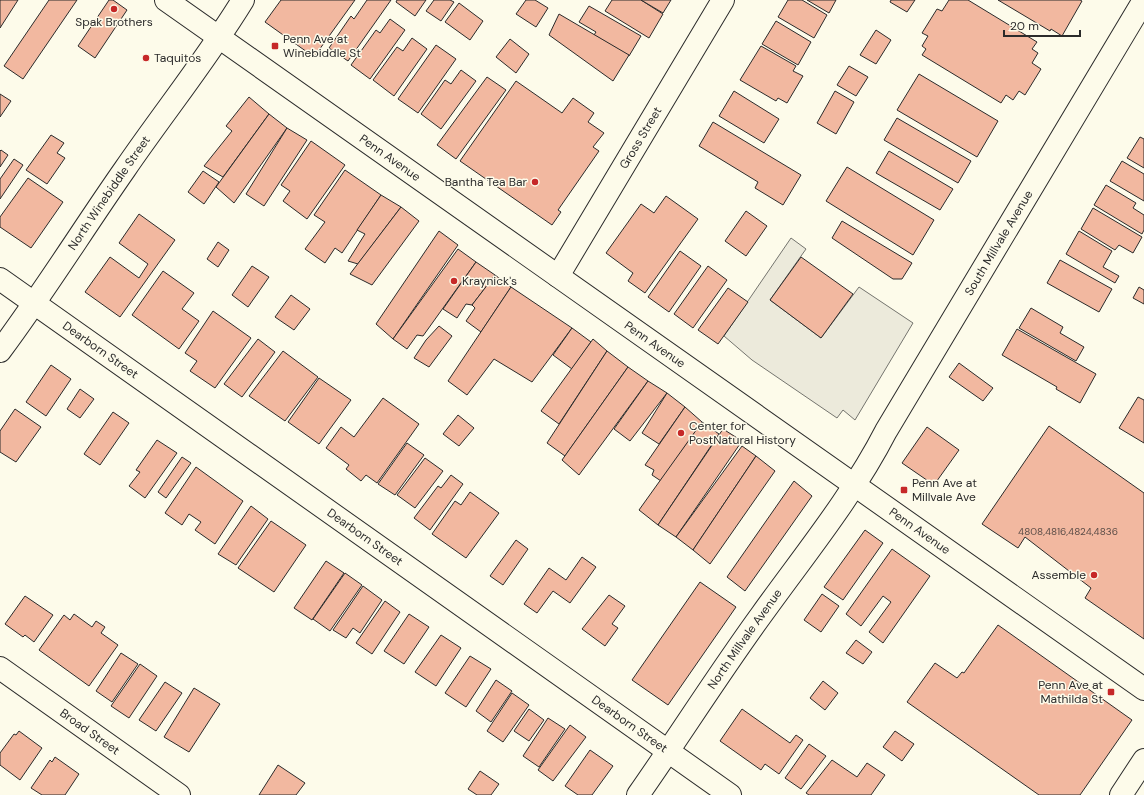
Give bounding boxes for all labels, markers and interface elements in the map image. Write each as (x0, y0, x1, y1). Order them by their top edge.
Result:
marker: Spak Brothers (109, 4, 119, 14)
scale bar (1004, 12, 1080, 38)
place label: Spak Brothers (75, 14, 153, 30)
text: 20 m (1010, 18, 1039, 34)
place label: Penn Ave at Winebiddle St (283, 31, 361, 61)
marker: Penn Ave at Winebiddle St (270, 41, 280, 51)
place label: Taquitos (154, 50, 201, 66)
marker: Taquitos (141, 53, 151, 63)
street label: Gross Street (616, 104, 666, 172)
street label: Penn Avenue (356, 131, 424, 185)
street label: North Winebiddle Street (64, 132, 154, 253)
place label: Bantha Tea Bar (445, 174, 528, 190)
marker: Bantha Tea Bar (530, 177, 540, 187)
street label: South Millvale Avenue (961, 187, 1036, 299)
place label: Kraynick's (462, 273, 517, 289)
marker: Kraynick's (449, 276, 459, 286)
street label: Penn Avenue (621, 317, 689, 372)
street label: Dearborn Street (59, 318, 142, 382)
place label: Center for PostNatural History (689, 418, 796, 448)
marker: Center for PostNatural History (676, 428, 686, 438)
place label: Penn Ave at Millvale Ave (912, 475, 977, 505)
marker: Penn Ave at Millvale Ave (899, 485, 909, 495)
street label: Penn Avenue (886, 504, 954, 558)
street label: Dearborn Street (324, 505, 406, 569)
house number: 4808,4816,4824,4836 (1018, 525, 1118, 538)
place label: Assemble (1031, 567, 1086, 583)
marker: Assemble (1089, 570, 1099, 580)
street label: North Millvale Avenue (704, 586, 786, 692)
place label: Penn Ave at Mathilda St (1038, 677, 1103, 707)
marker: Penn Ave at Mathilda St (1106, 687, 1116, 697)
street label: Dearborn Street (588, 692, 671, 757)
street label: Broad Street (57, 705, 123, 759)

